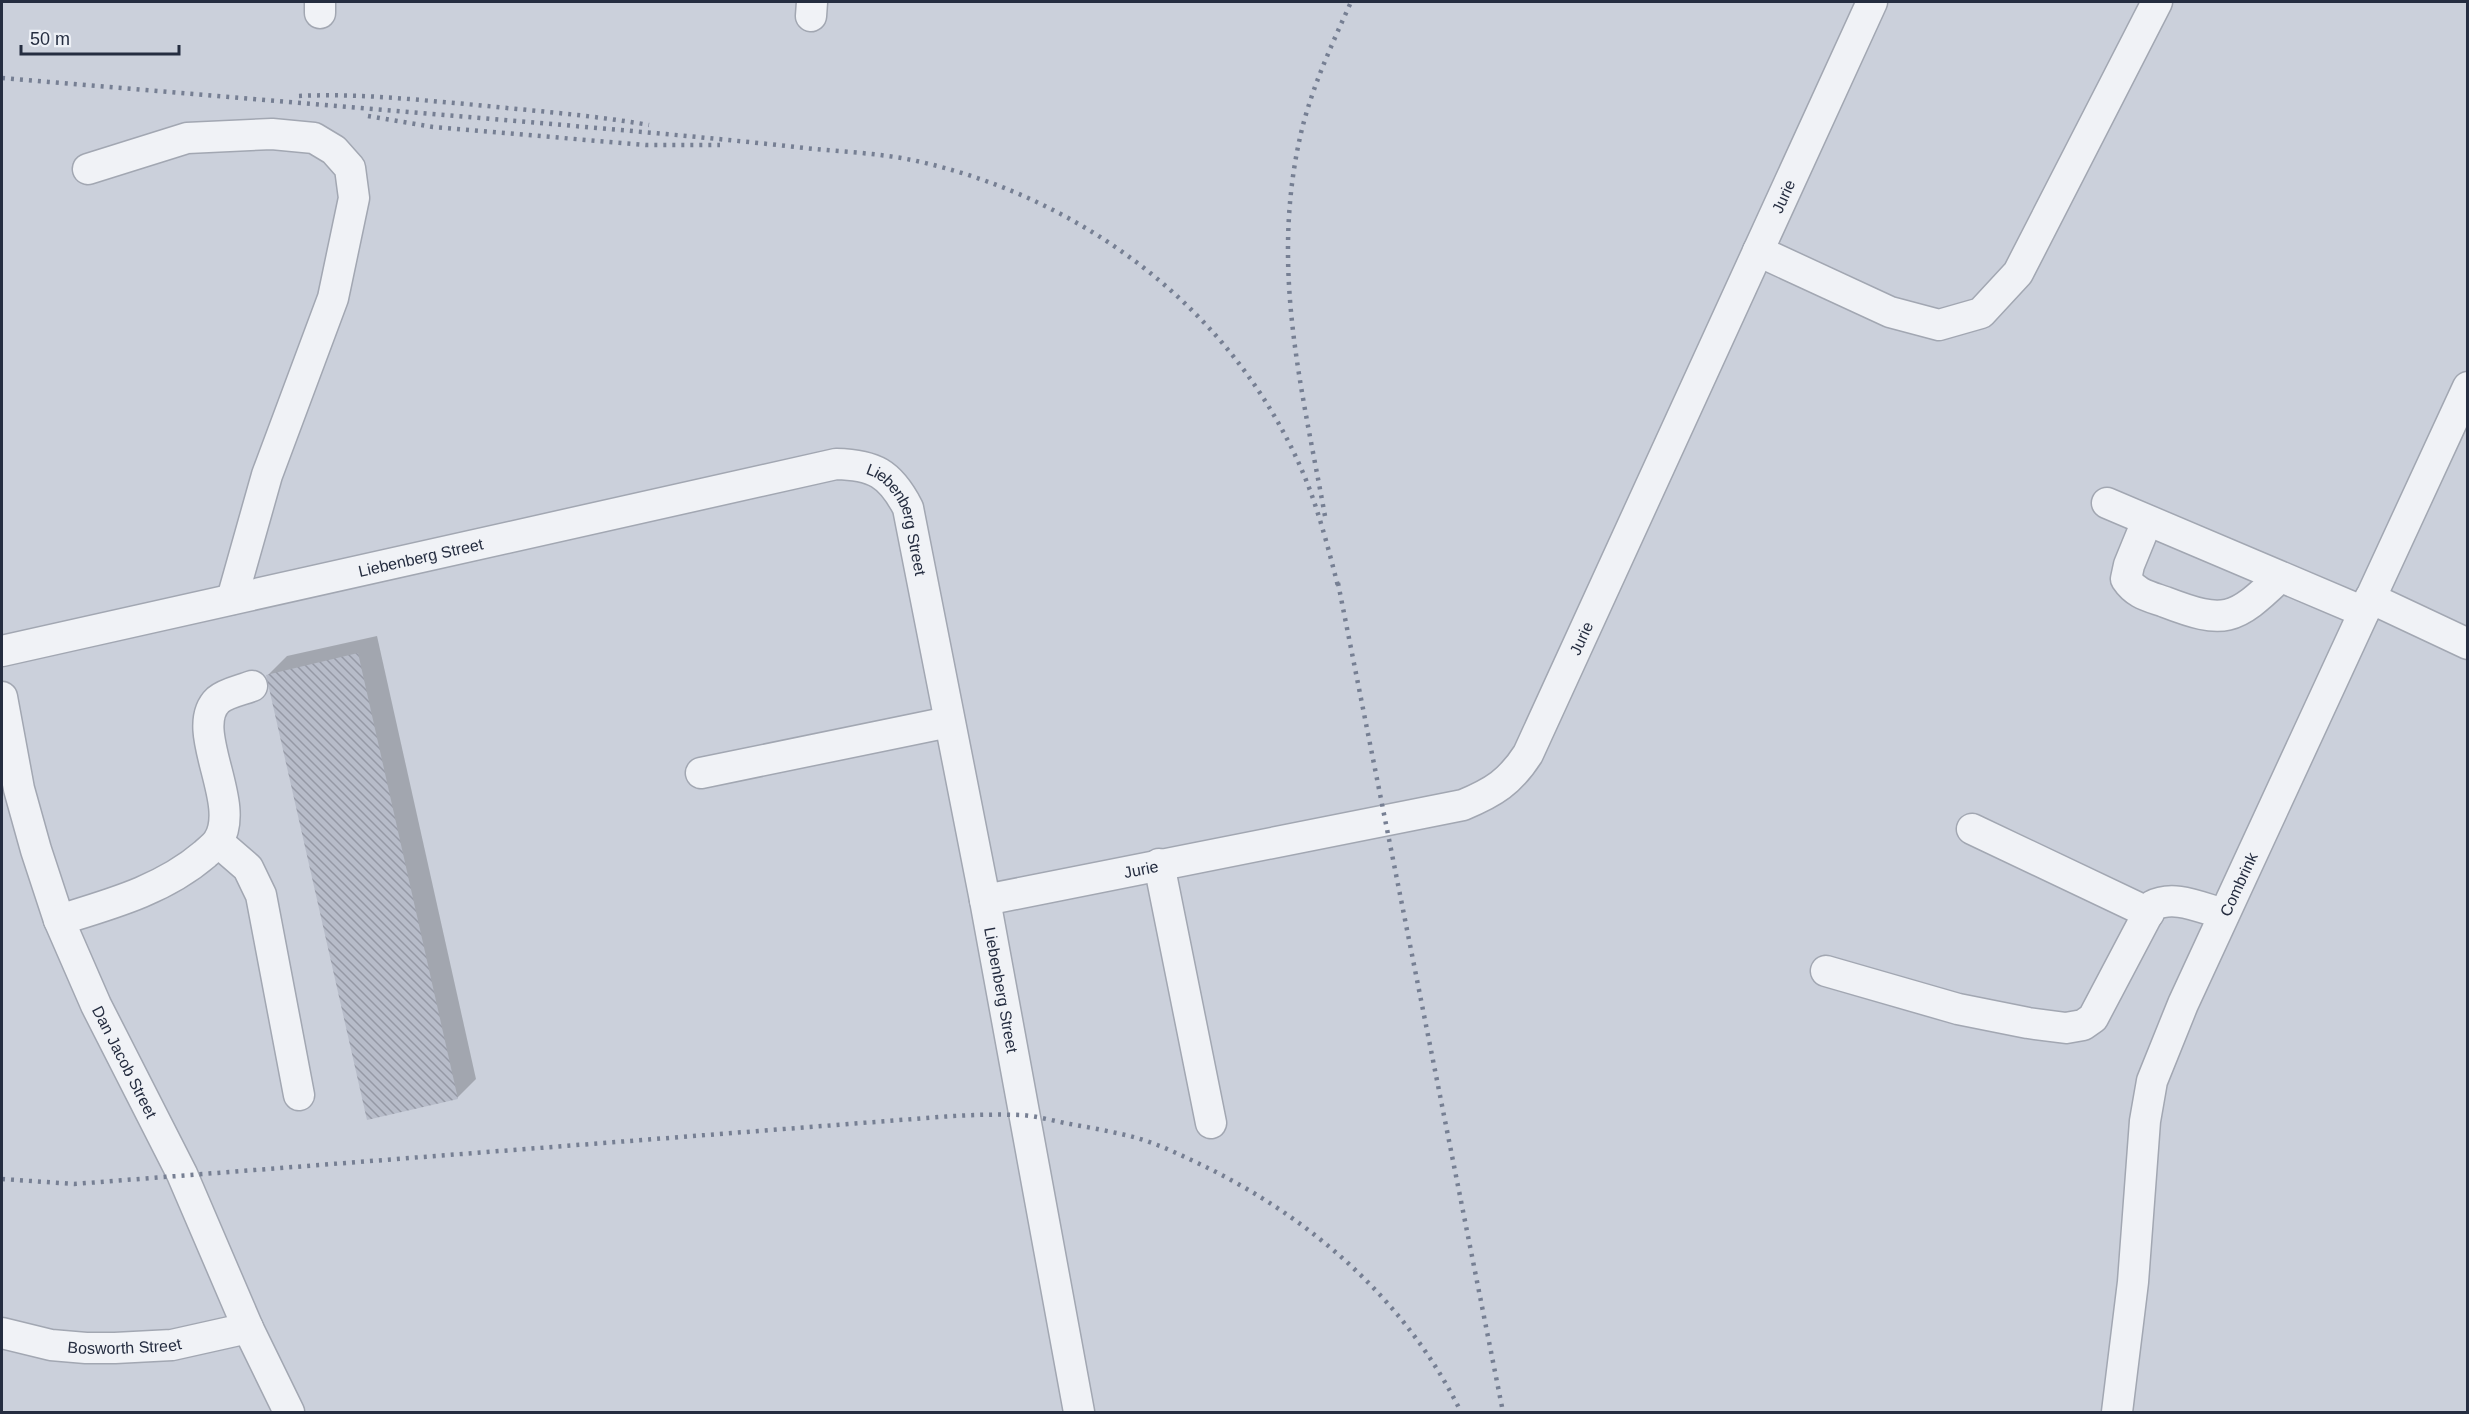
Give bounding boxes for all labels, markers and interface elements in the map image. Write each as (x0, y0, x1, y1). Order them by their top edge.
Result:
scale bar (21, 18, 178, 56)
text: 50 m (30, 29, 70, 49)
street label: Jurie (1769, 177, 1799, 216)
street label: Liebenberg Street (864, 460, 929, 577)
street label: Liebenberg Street (357, 535, 485, 580)
street label: Jurie (1566, 619, 1596, 658)
street label: Combrink (2217, 849, 2261, 919)
street label: Jurie (1122, 858, 1160, 881)
street label: Liebenberg Street (981, 926, 1021, 1055)
street label: Dan Jacob Street (89, 1003, 160, 1122)
street label: Bosworth Street (67, 1335, 184, 1357)

